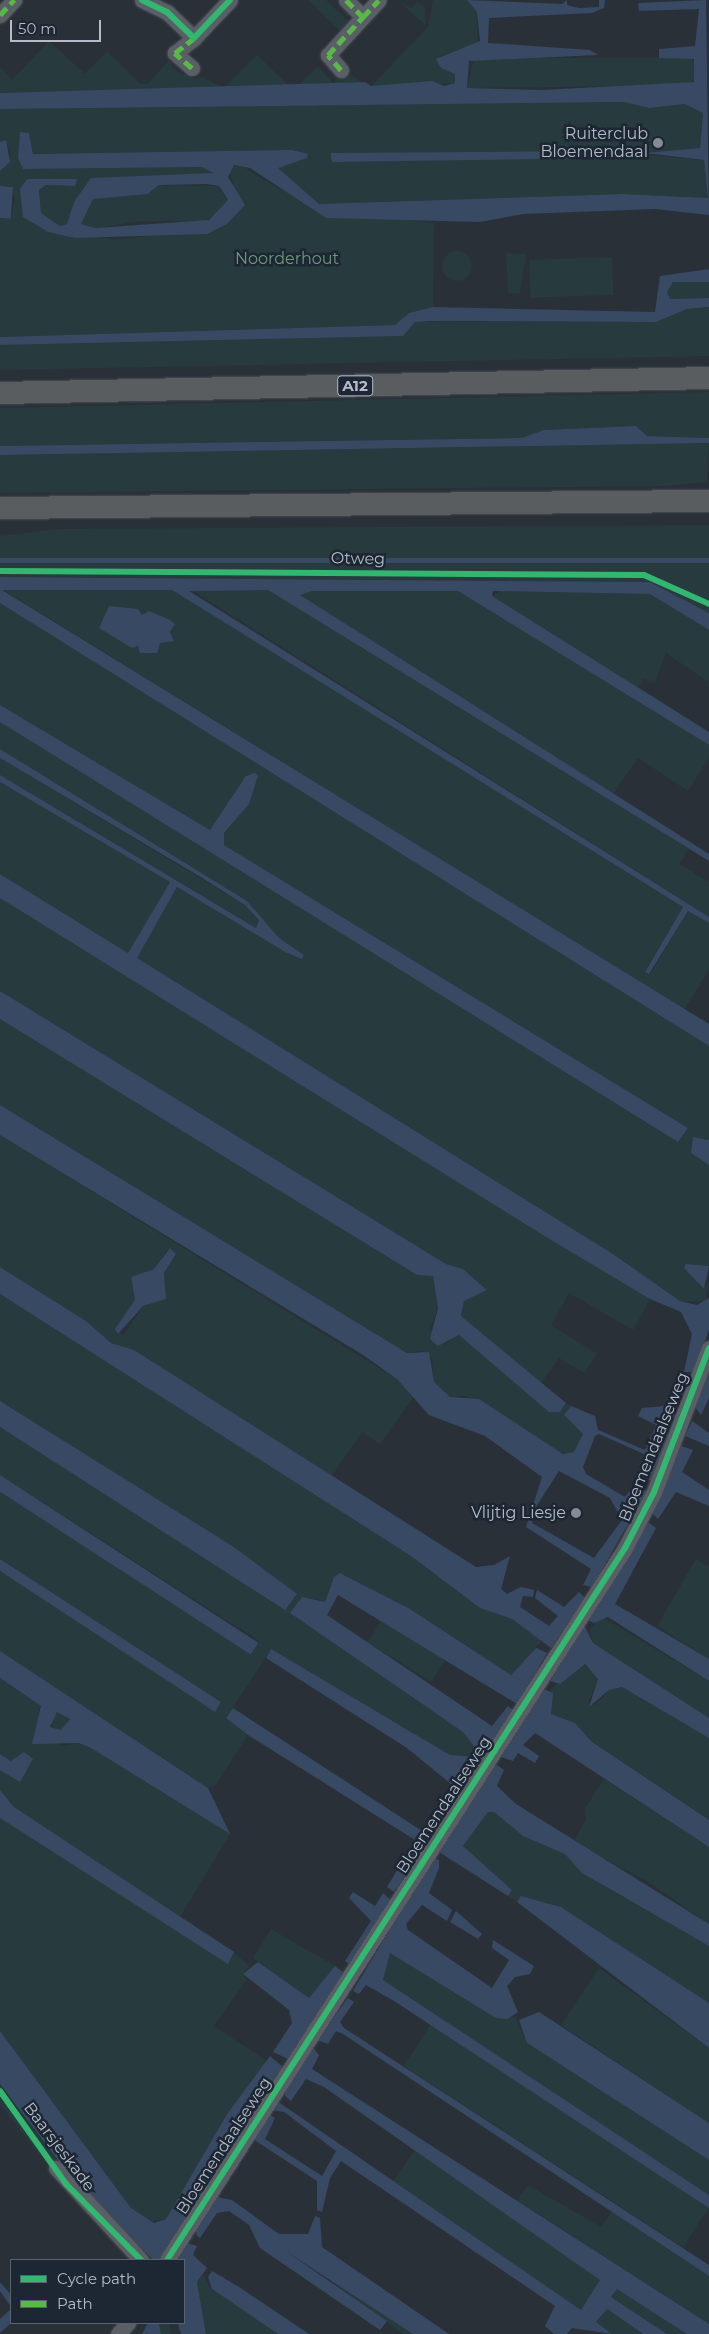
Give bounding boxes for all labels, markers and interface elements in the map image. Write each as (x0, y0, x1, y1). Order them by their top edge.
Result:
scale bar (12, 10, 104, 42)
text: 50 m (18, 19, 56, 38)
place label: Ruiterclub Bloemendaal (540, 124, 648, 162)
marker: Ruiterclub Bloemendaal (652, 137, 664, 149)
park label: Noorderhout (235, 249, 339, 269)
road number: A12 (336, 374, 374, 398)
street label: Otweg (331, 549, 385, 569)
street label: Bloemendaalseweg (615, 1370, 693, 1524)
place label: Vlijtig Liesje (471, 1503, 566, 1523)
marker: Vlijtig Liesje (570, 1507, 582, 1519)
street label: Bloemendaalseweg (393, 1733, 495, 1877)
street label: Bloemendaalseweg (173, 2074, 275, 2218)
street label: Baarsjeskade (19, 2099, 99, 2195)
legend (10, 2259, 185, 2324)
text: Cycle path (57, 2269, 136, 2288)
text: Path (57, 2294, 93, 2313)

